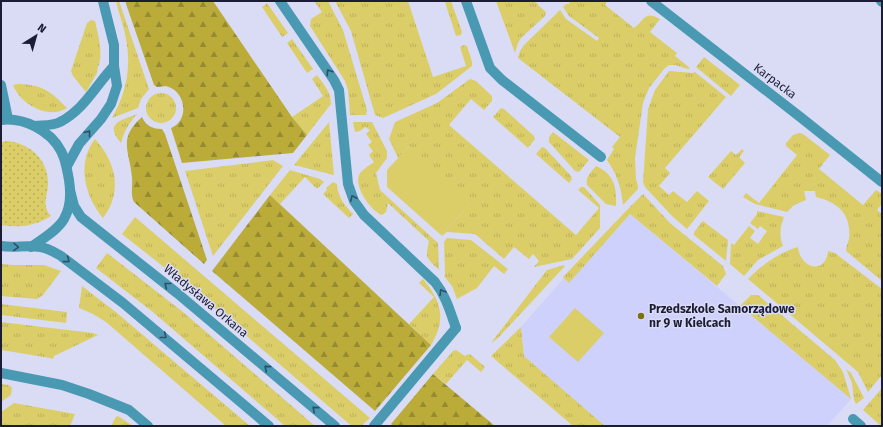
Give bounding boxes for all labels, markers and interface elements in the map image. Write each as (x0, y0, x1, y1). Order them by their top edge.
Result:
north arrow (16, 16, 56, 56)
text: N (35, 21, 49, 36)
street label: Karpacka (751, 60, 799, 102)
one-way arrow (326, 69, 334, 76)
one-way arrow (84, 131, 91, 138)
one-way arrow (350, 195, 358, 202)
one-way arrow (13, 243, 19, 251)
one-way arrow (62, 255, 69, 262)
street label: Władysława Orkana (161, 262, 251, 340)
one-way arrow (164, 282, 171, 289)
one-way arrow (439, 289, 447, 296)
place label: Przedszkole Samorządowe nr 9 w Kielcach (649, 302, 795, 330)
marker: Przedszkole Samorządowe nr 9 w Kielcach (636, 311, 646, 321)
one-way arrow (159, 332, 166, 339)
one-way arrow (264, 365, 271, 372)
one-way arrow (313, 407, 320, 414)

